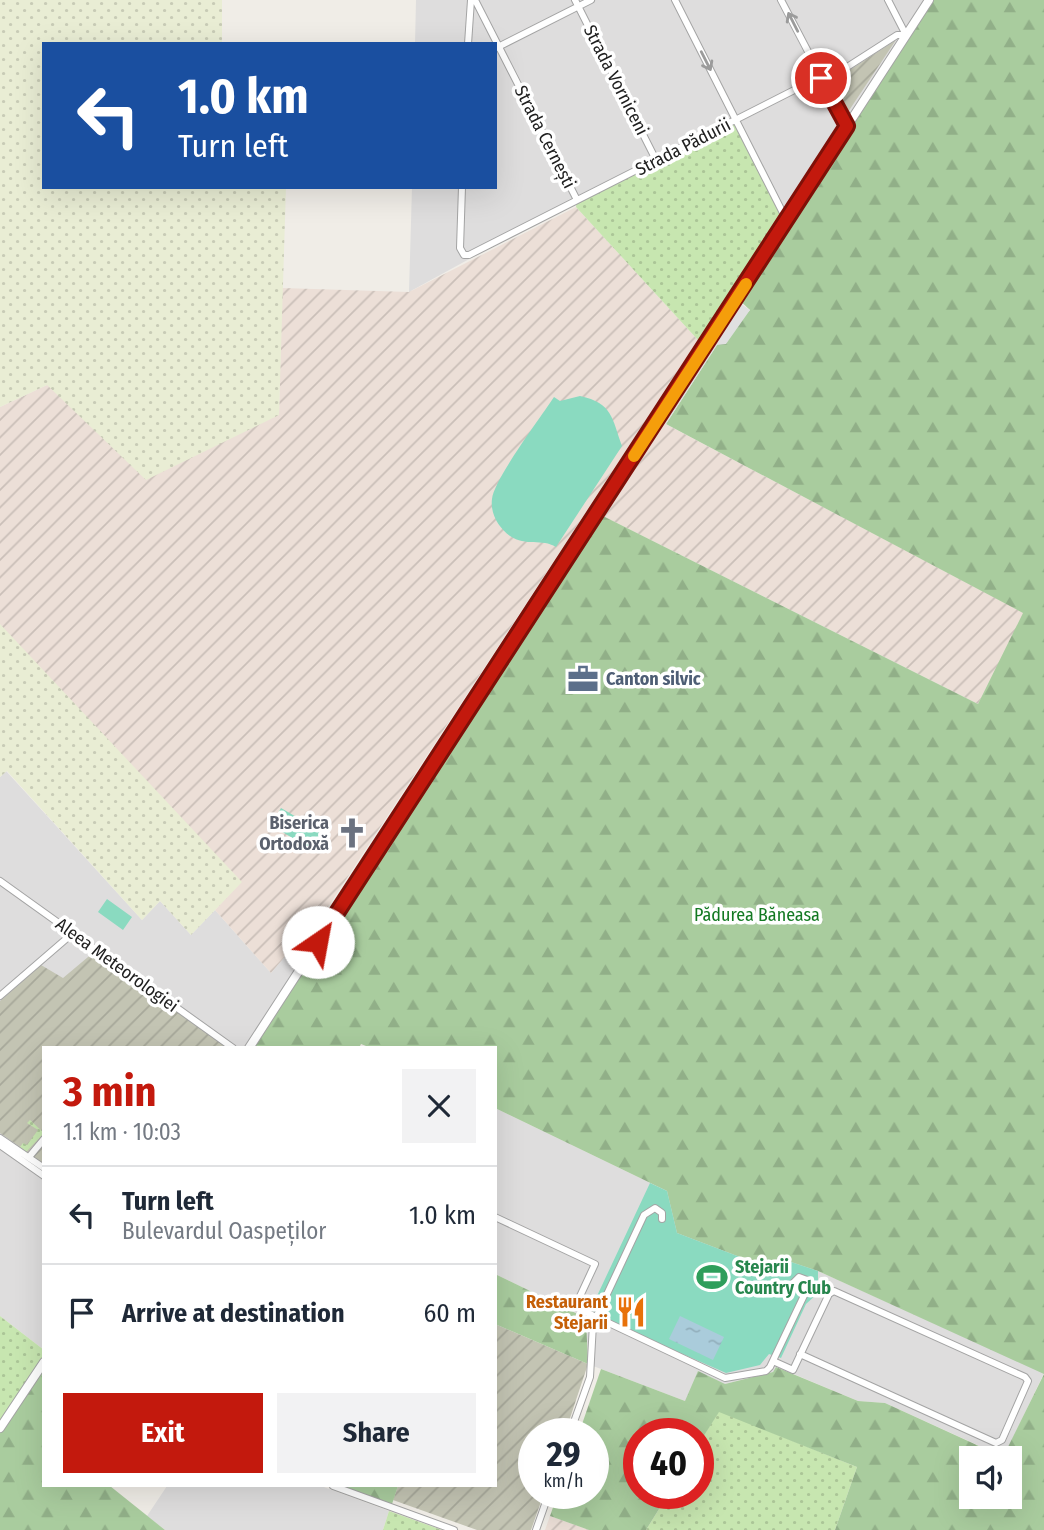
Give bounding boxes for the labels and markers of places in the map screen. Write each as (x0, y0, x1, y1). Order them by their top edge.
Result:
pin (791, 48, 851, 108)
office icon: Canton silvic (566, 662, 600, 696)
place label: Canton silvic (606, 668, 701, 690)
place label: Biserica Ortodoxă (259, 812, 329, 855)
church icon: Biserica Ortodoxă (335, 816, 369, 850)
place label: Stejarii Country Club (735, 1256, 831, 1299)
sports icon: Stejarii Country Club (695, 1260, 729, 1294)
place label: Restaurant Stejarii (526, 1291, 609, 1334)
restaurant icon: Restaurant Stejarii (614, 1295, 648, 1329)

